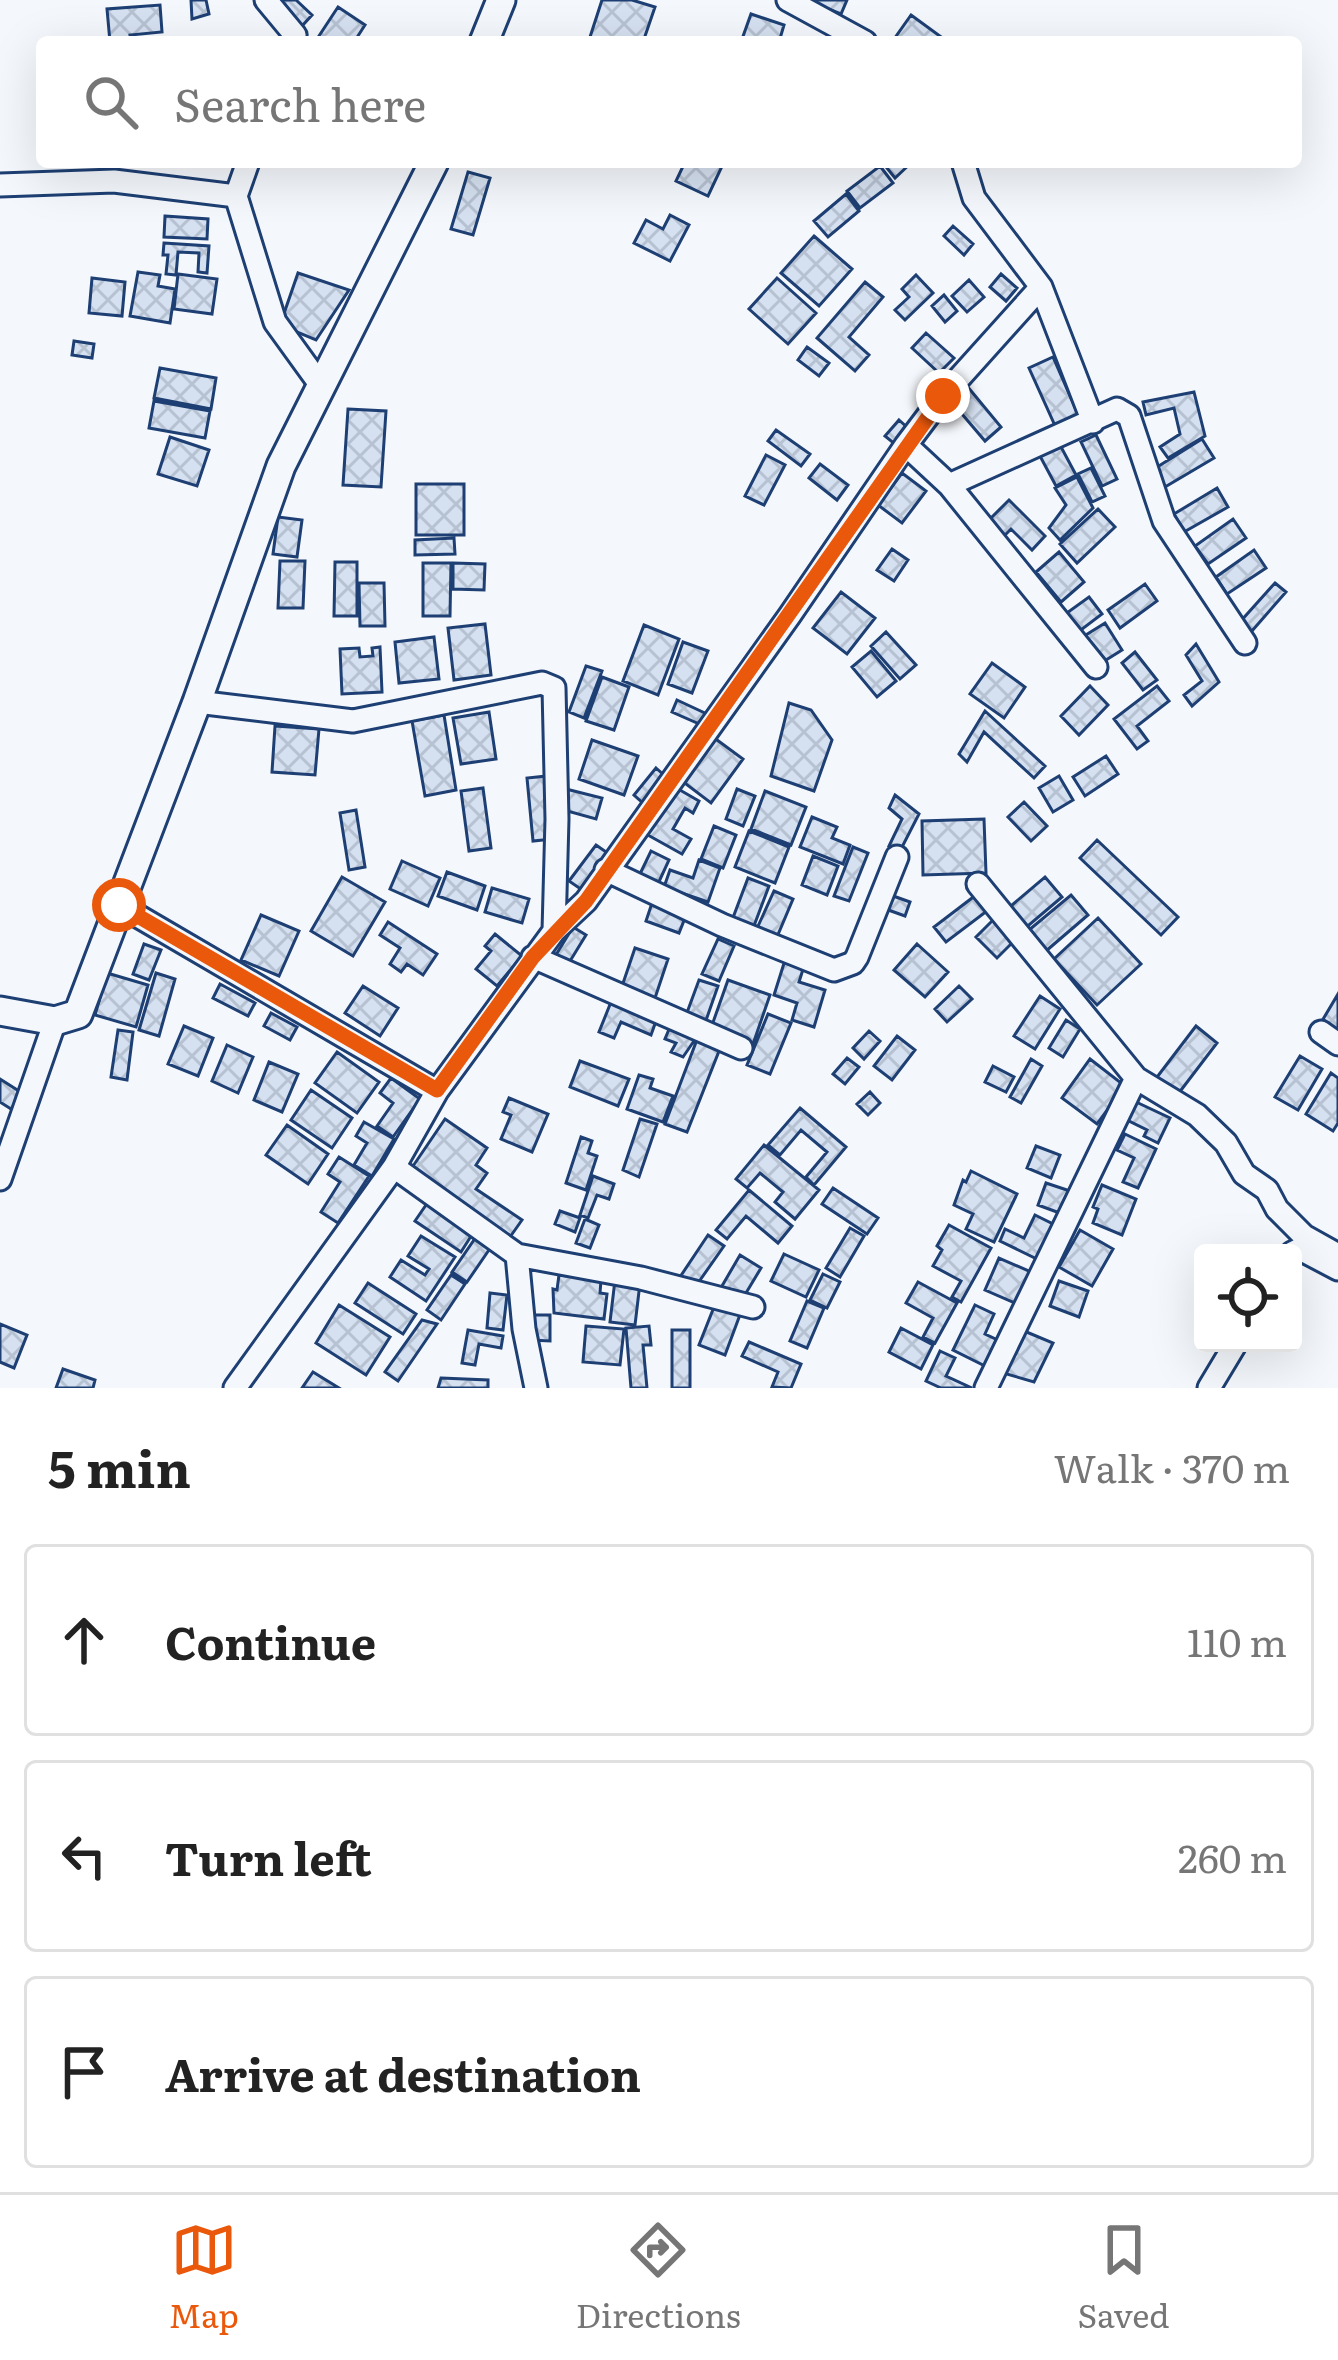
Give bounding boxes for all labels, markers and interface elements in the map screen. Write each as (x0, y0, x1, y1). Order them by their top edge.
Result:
search box (36, 36, 1302, 168)
icon: search (78, 69, 144, 135)
text: Search here (174, 69, 426, 136)
route end (916, 369, 970, 423)
route start (92, 878, 146, 932)
map controls (1194, 1244, 1302, 1352)
button: locate (1194, 1244, 1302, 1352)
text: 5 min (48, 1428, 191, 1504)
text: Walk · 370 m (1054, 1437, 1290, 1495)
icon: ahead (51, 1607, 117, 1673)
text: Continue (165, 1607, 376, 1674)
text: 110 m (1187, 1611, 1287, 1669)
icon: left (51, 1823, 117, 1889)
text: Turn left (165, 1823, 372, 1890)
text: 260 m (1178, 1827, 1287, 1885)
icon: arrive (51, 2039, 117, 2105)
text: Arrive at destination (165, 2039, 641, 2106)
tab: Map (168, 2217, 239, 2338)
tab: Directions (576, 2217, 741, 2338)
tab: Saved (1078, 2217, 1170, 2338)

